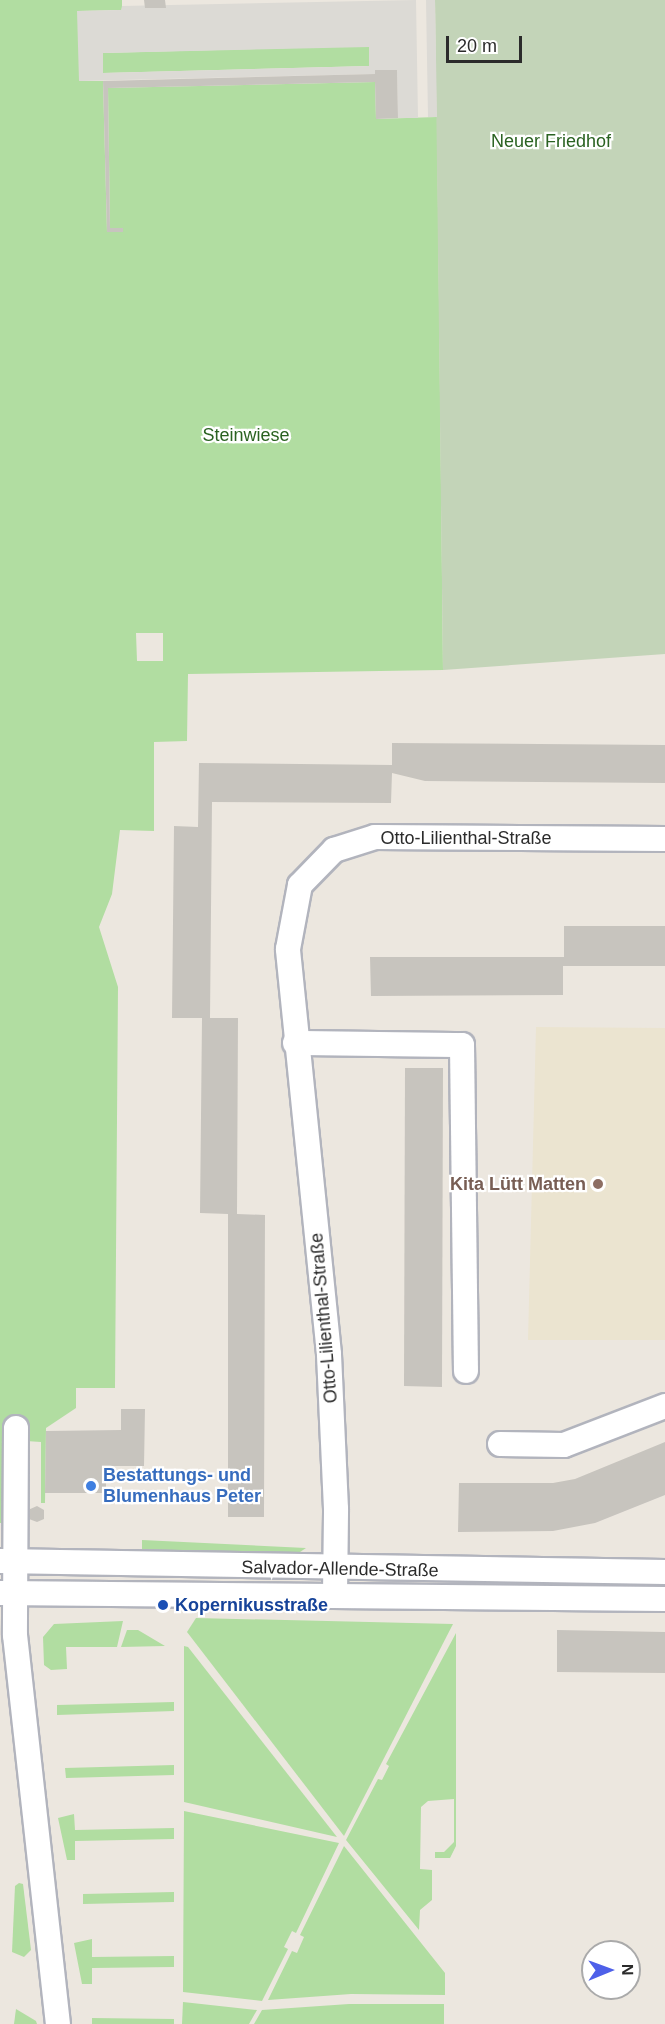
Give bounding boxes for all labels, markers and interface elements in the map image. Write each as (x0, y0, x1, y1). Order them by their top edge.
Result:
scale bar (449, 24, 526, 62)
text: 20 m (457, 36, 497, 56)
park label: Neuer Friedhof (491, 130, 611, 152)
park label: Steinwiese (202, 424, 290, 446)
street label: Otto-Lilienthal-Straße (380, 827, 552, 849)
place label: Kita Lütt Matten (450, 1173, 586, 1195)
marker: Kita Lütt Matten (591, 1177, 605, 1191)
street label: Otto-Lilienthal-Straße (306, 1232, 342, 1404)
place label: Bestattungs- und Blumenhaus Peter (103, 1465, 261, 1508)
marker: Bestattungs- und Blumenhaus Peter (84, 1479, 98, 1493)
street label: Salvador-Allende-Straße (241, 1556, 439, 1582)
place label: Kopernikusstraße (175, 1594, 328, 1616)
marker: Kopernikusstraße (156, 1598, 170, 1612)
north arrow (581, 1940, 641, 2000)
text: N (619, 1964, 636, 1976)

